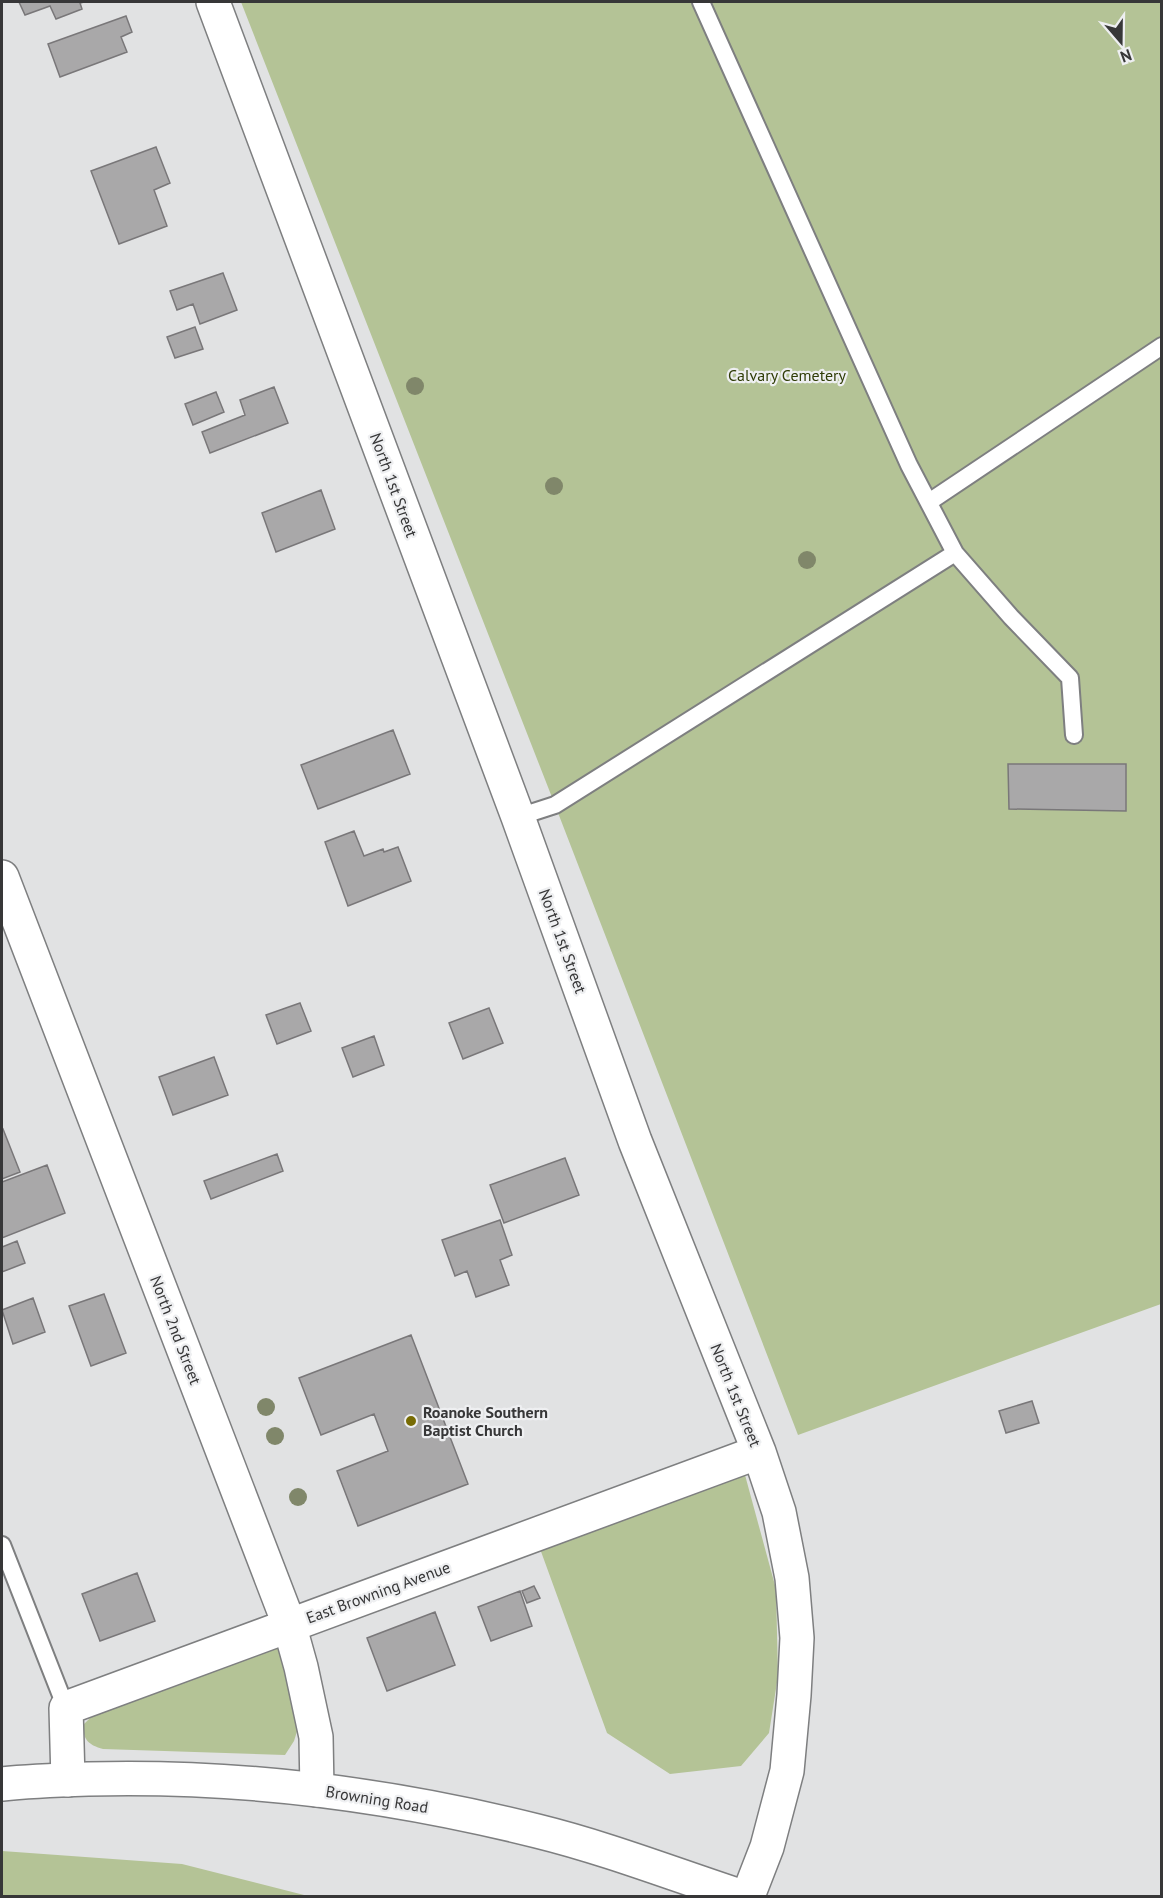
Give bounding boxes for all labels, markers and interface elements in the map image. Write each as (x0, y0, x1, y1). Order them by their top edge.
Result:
north arrow (1091, 12, 1151, 72)
text: N (1118, 45, 1134, 67)
park label: Calvary Cemetery (728, 365, 846, 385)
street label: North 1st Street (366, 430, 422, 541)
street label: North 1st Street (535, 886, 591, 997)
street label: North 2nd Street (146, 1273, 206, 1388)
street label: North 1st Street (706, 1340, 766, 1450)
place label: Roanoke Southern Baptist Church (423, 1402, 548, 1440)
marker: Roanoke Southern Baptist Church (404, 1414, 418, 1428)
street label: East Browning Avenue (303, 1557, 453, 1627)
street label: Browning Road (324, 1781, 430, 1817)

